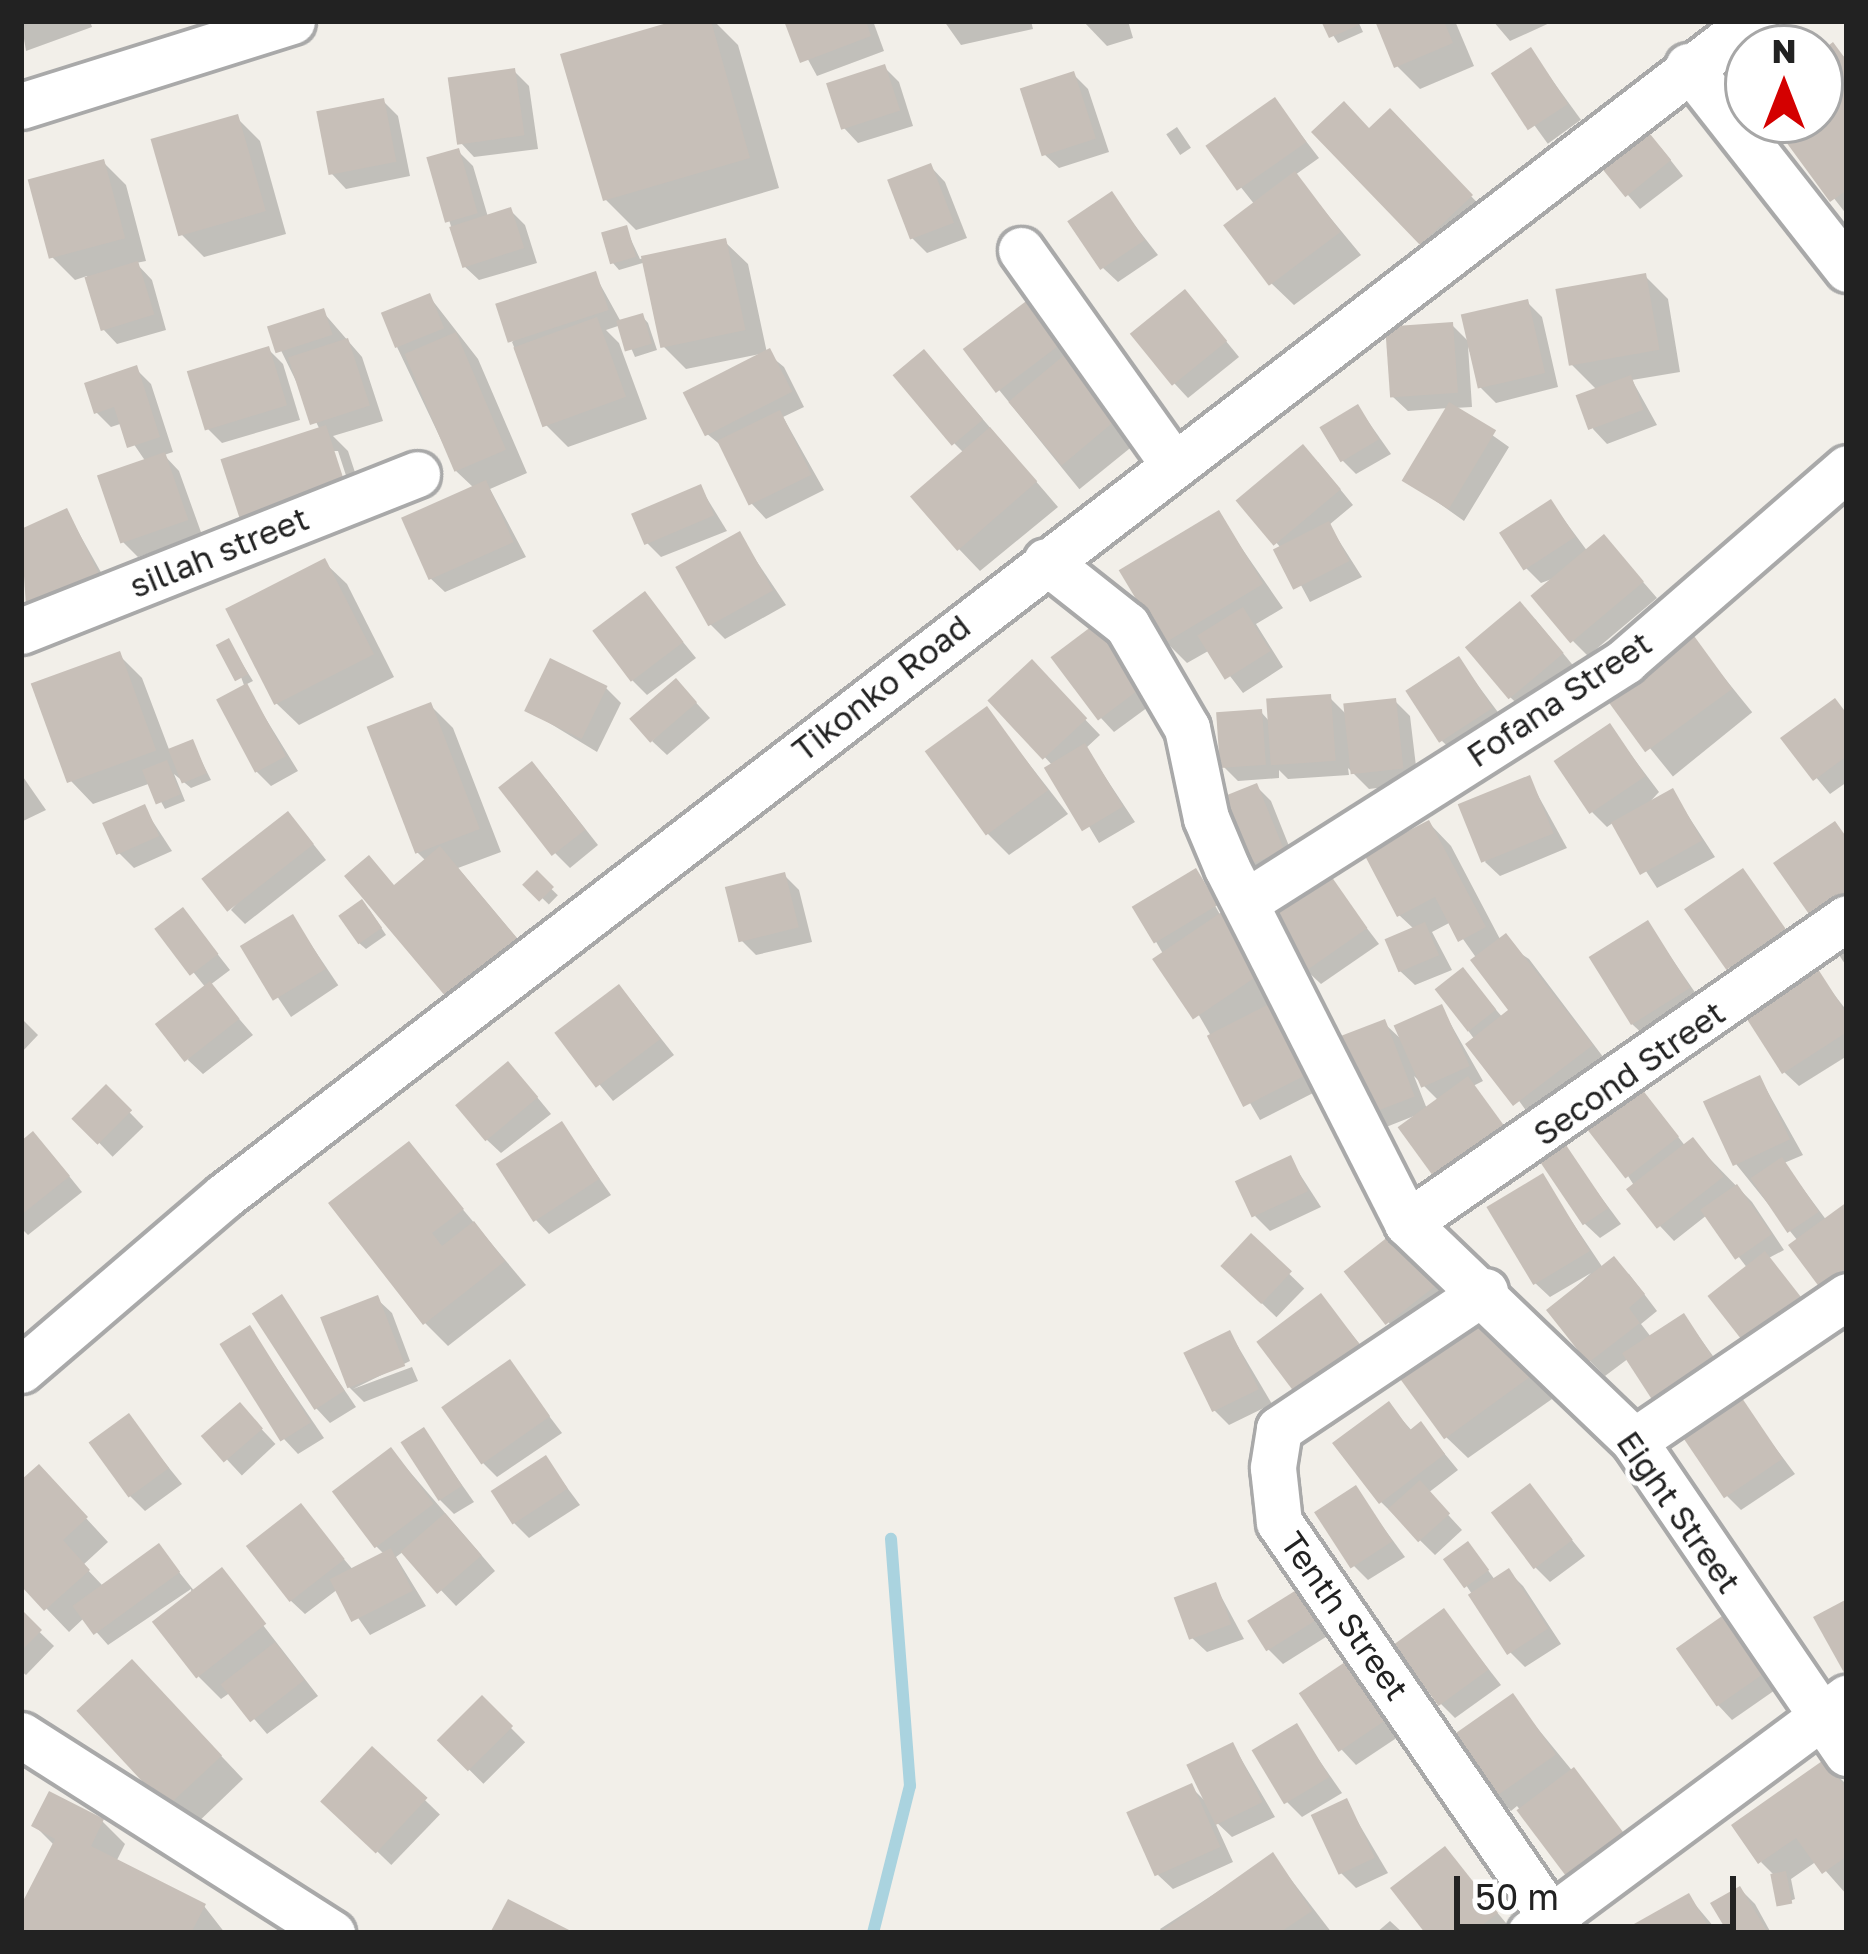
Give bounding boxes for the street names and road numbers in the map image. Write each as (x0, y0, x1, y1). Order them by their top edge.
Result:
street label: sillah street (124, 498, 314, 606)
street label: Tikonko Road (784, 606, 978, 770)
street label: Fofana Street (1459, 623, 1659, 775)
street label: Second Street (1526, 992, 1732, 1154)
street label: Eight Street (1609, 1423, 1749, 1601)
street label: Tenth Street (1273, 1524, 1417, 1708)

